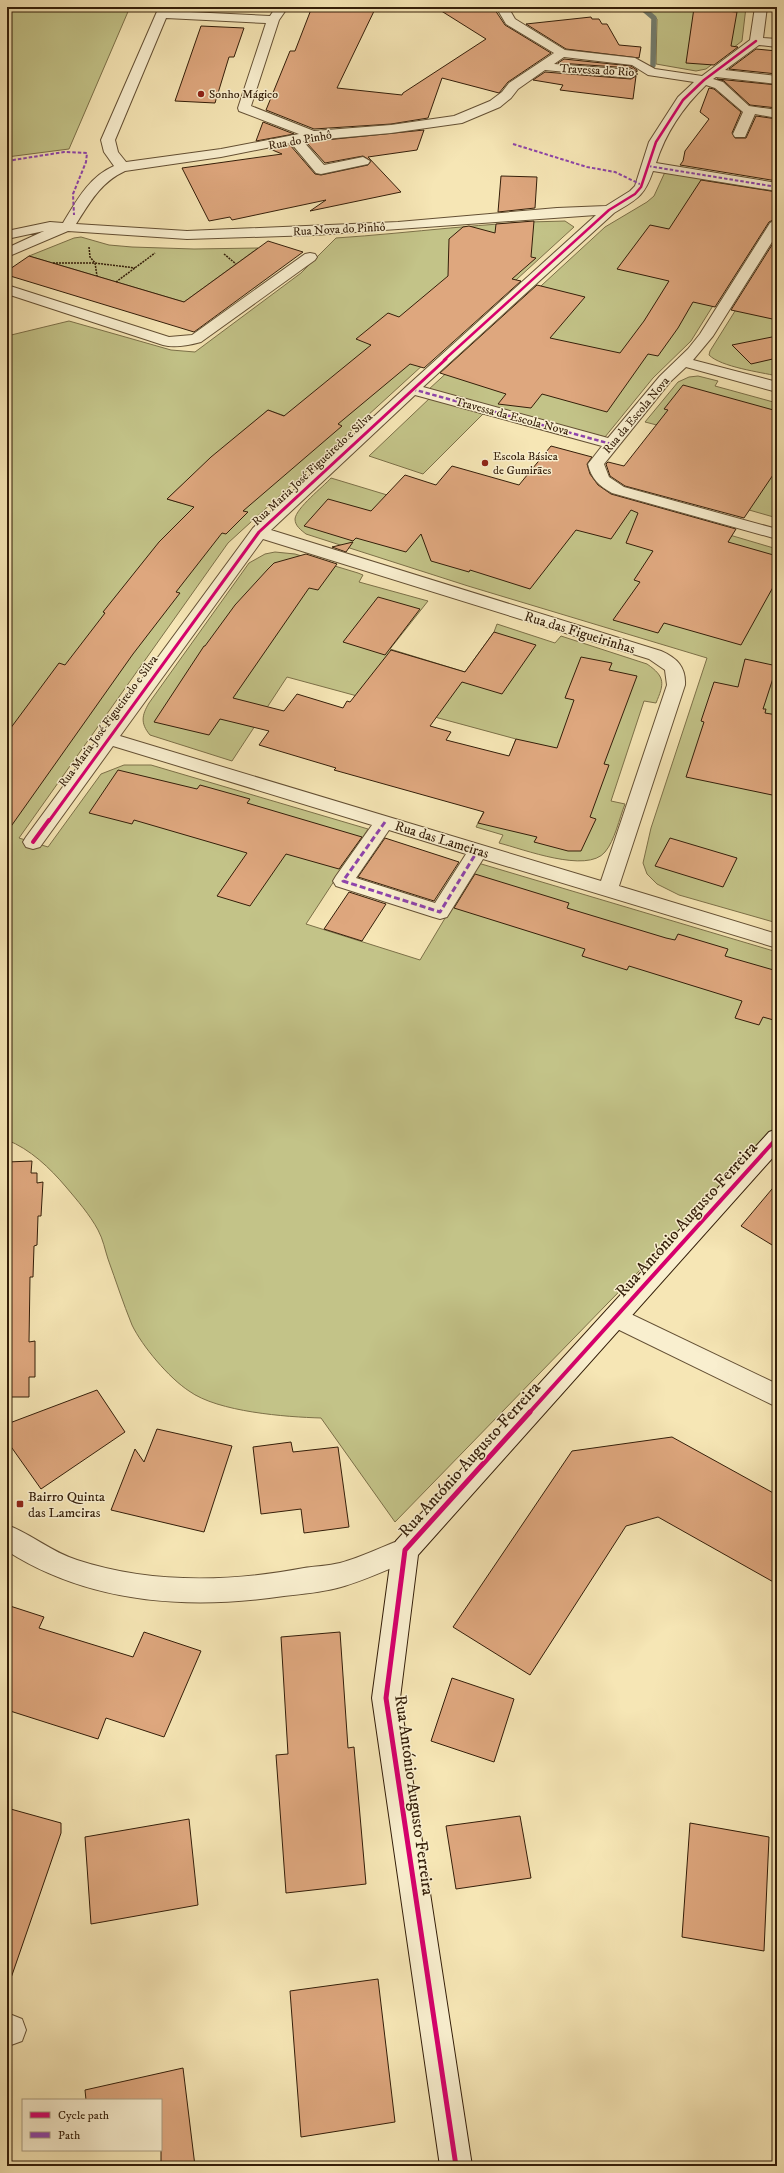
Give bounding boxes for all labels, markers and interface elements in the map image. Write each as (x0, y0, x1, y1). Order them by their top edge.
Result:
street label: Travessa do Rio (559, 61, 635, 80)
place label: Sonho Mágico (209, 87, 278, 102)
marker: Sonho Mágico (196, 89, 206, 99)
street label: Rua do Pinhô (267, 127, 333, 153)
street label: Rua Nova do Pinhô (292, 220, 386, 239)
street label: Rua da Escola Nova (600, 373, 673, 457)
street label: Travessa da Escola Nova (453, 394, 571, 439)
street label: Rua Maria José Figueiredo e Silva (249, 409, 376, 529)
place label: Escola Básica de Gumirães (493, 449, 559, 478)
marker: Escola Básica de Gumirães (480, 458, 490, 468)
street label: Rua das Figueirinhas (522, 608, 638, 658)
street label: Rua Maria José Figueiredo e Silva (55, 652, 162, 790)
street label: Rua das Lameiras (393, 817, 491, 863)
street label: Rua António Augusto Ferreira (611, 1137, 763, 1302)
street label: Rua António Augusto Ferreira (394, 1377, 546, 1542)
place label: Bairro Quinta das Lameiras (28, 1488, 105, 1522)
marker: Bairro Quinta das Lameiras (15, 1499, 25, 1509)
street label: Rua António Augusto Ferreira (389, 1694, 439, 1898)
legend (22, 2099, 162, 2151)
text: Cycle path (58, 2108, 110, 2123)
text: Path (58, 2128, 81, 2143)

